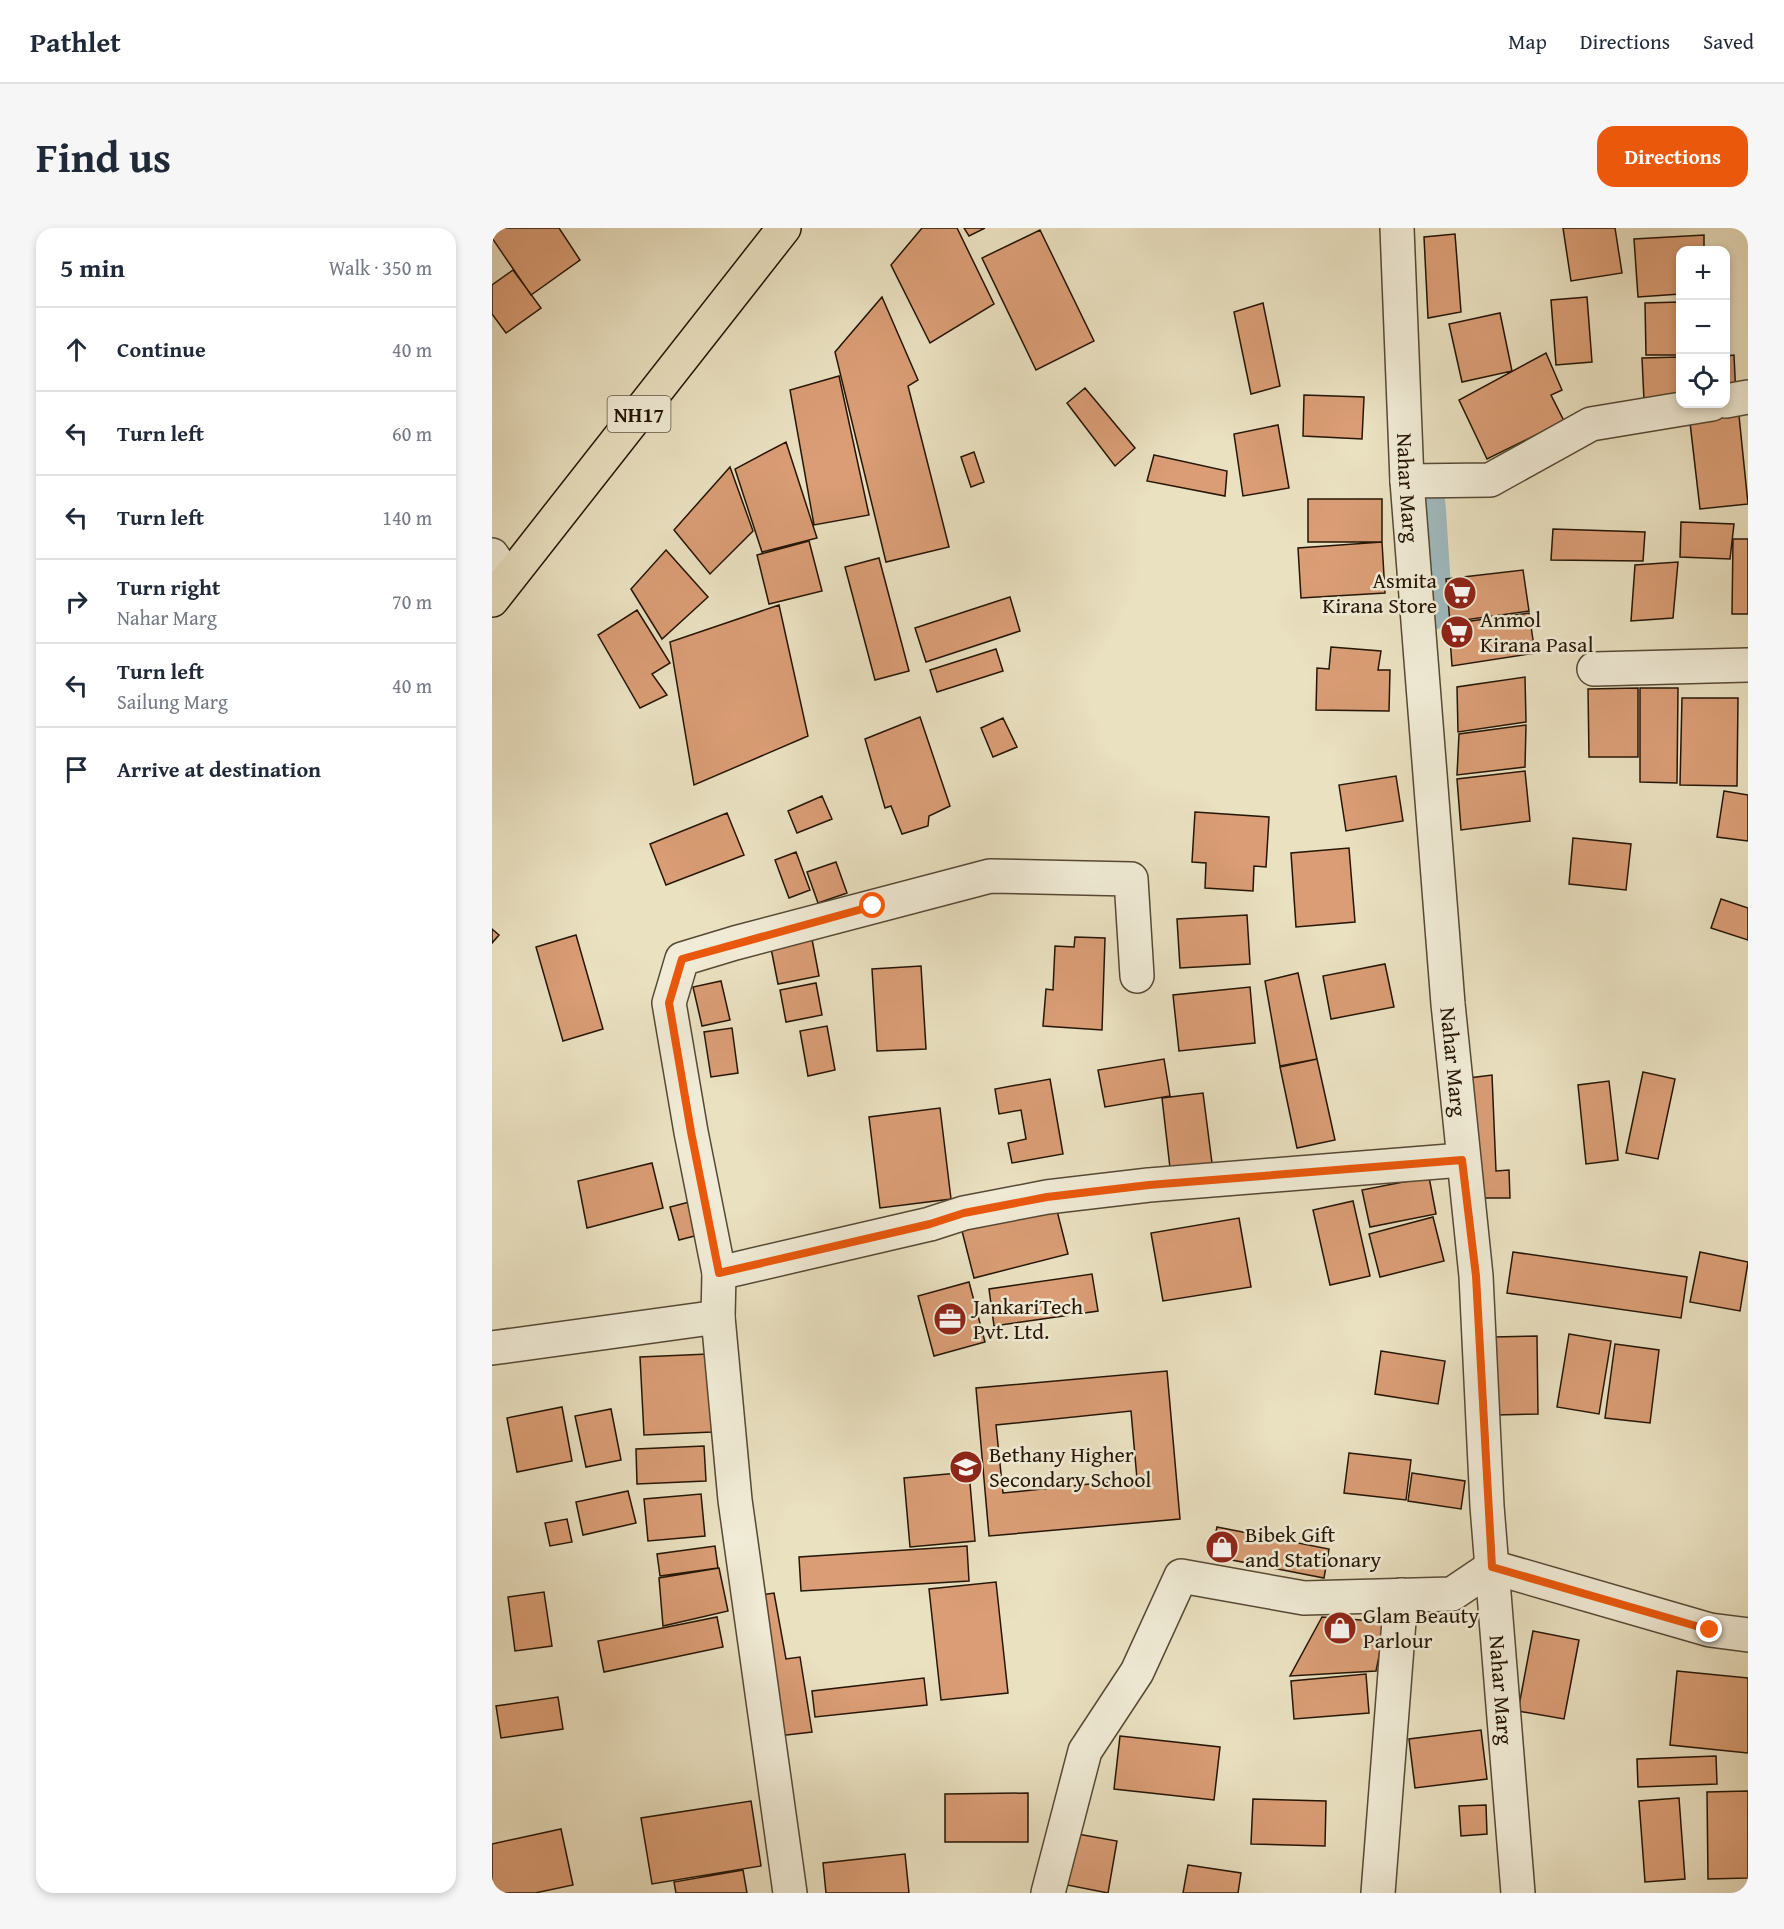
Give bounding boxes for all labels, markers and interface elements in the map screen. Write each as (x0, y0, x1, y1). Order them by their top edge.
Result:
text: Pathlet (30, 21, 121, 62)
text: Map (1508, 26, 1547, 57)
text: Directions (1580, 26, 1670, 57)
text: Saved (1703, 26, 1754, 57)
text: Find us (36, 126, 171, 187)
button: Directions (1597, 126, 1748, 187)
map controls (1676, 246, 1730, 408)
button: + (1676, 246, 1730, 300)
text: 5 min (60, 248, 125, 287)
text: Walk · 350 m (329, 253, 432, 282)
button: − (1676, 300, 1730, 354)
icon: ahead (60, 333, 93, 366)
text: Continue (117, 333, 206, 365)
text: 40 m (392, 335, 432, 364)
button: locate (1676, 354, 1730, 408)
road number: NH17 (608, 396, 670, 432)
icon: left (60, 417, 93, 450)
text: Turn left (117, 417, 204, 449)
text: 60 m (392, 419, 432, 448)
street label: Nahar Marg (1389, 432, 1428, 544)
icon: left (60, 501, 93, 534)
text: Turn left (117, 501, 204, 533)
text: 140 m (382, 503, 432, 532)
place label: Asmita Kirana Store (1322, 564, 1438, 621)
text: Turn right (117, 571, 220, 603)
supermarket icon: Asmita Kirana Store (1442, 575, 1478, 611)
icon: right (60, 585, 93, 618)
text: 70 m (392, 587, 432, 616)
text: Nahar Marg (117, 603, 217, 632)
place label: Anmol Kirana Pasal (1480, 603, 1594, 660)
supermarket icon: Anmol Kirana Pasal (1439, 614, 1475, 650)
text: Turn left (117, 655, 204, 687)
icon: left (60, 669, 93, 702)
text: 40 m (392, 671, 432, 700)
text: Sailung Marg (117, 687, 228, 716)
icon: arrive (60, 753, 93, 786)
text: Arrive at destination (117, 753, 321, 785)
route start (859, 892, 885, 918)
street label: Nahar Marg (1432, 1006, 1476, 1118)
place label: JankariTech Pvt. Ltd. (970, 1290, 1084, 1347)
office icon: JankariTech Pvt. Ltd. (932, 1301, 968, 1337)
place label: Bethany Higher Secondary School (989, 1438, 1152, 1495)
school or university icon: Bethany Higher Secondary School (948, 1449, 984, 1485)
place label: Bibek Gift and Stationary (1245, 1518, 1381, 1575)
shop icon: Bibek Gift and Stationary (1204, 1529, 1240, 1565)
place label: Glam Beauty Parlour (1363, 1599, 1479, 1656)
shop icon: Glam Beauty Parlour (1322, 1610, 1358, 1646)
route end (1696, 1616, 1722, 1642)
street label: Nahar Marg (1481, 1634, 1522, 1746)

